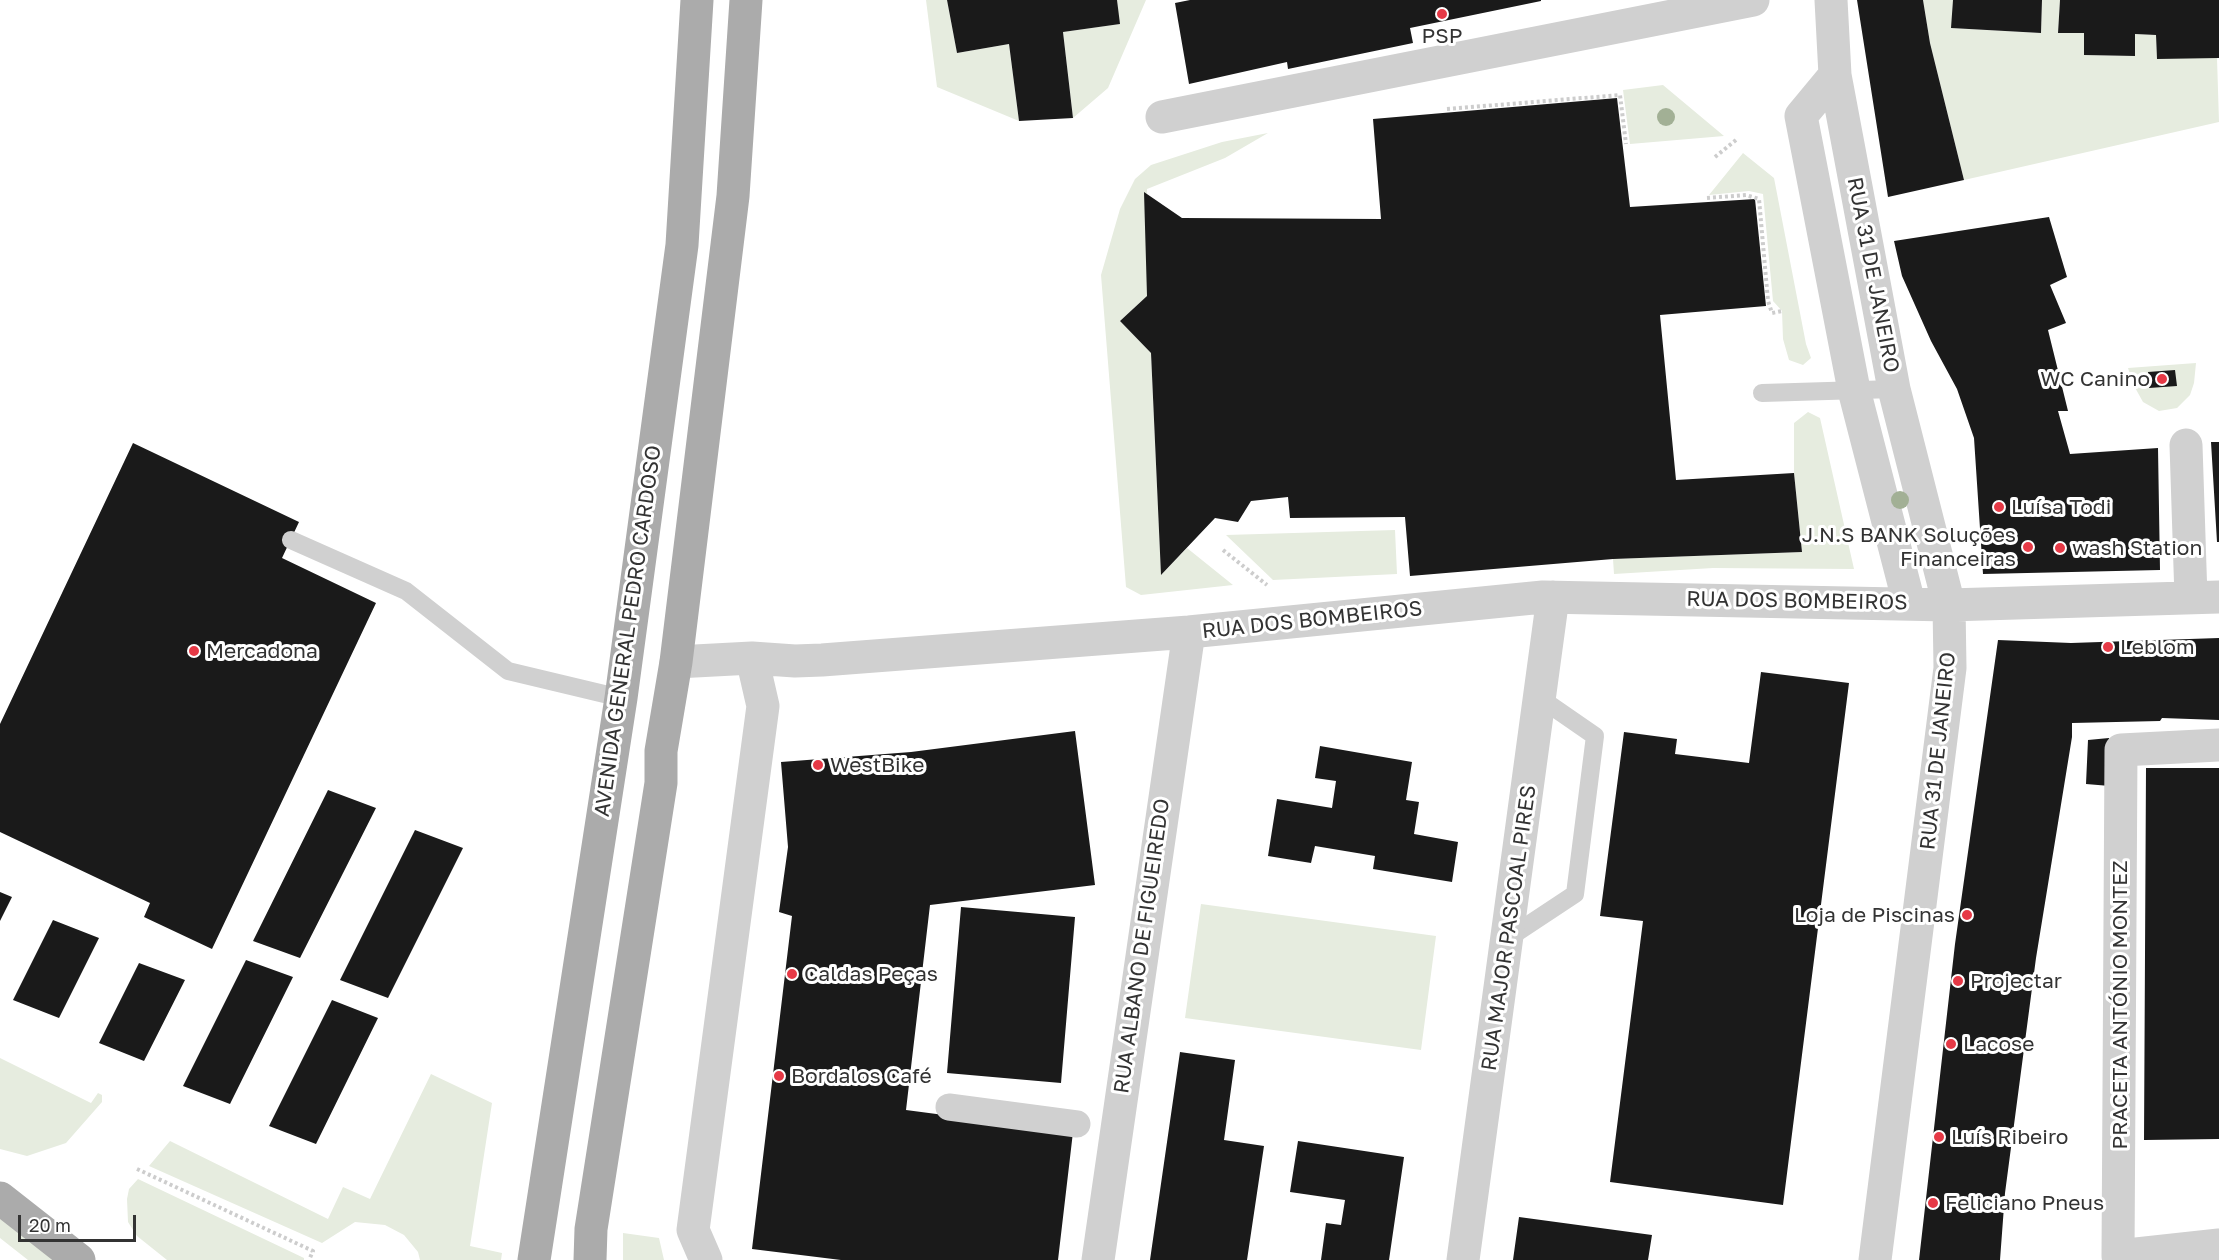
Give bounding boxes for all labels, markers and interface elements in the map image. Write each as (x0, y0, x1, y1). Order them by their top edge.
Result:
marker: PSP (1435, 7, 1449, 21)
place label: PSP (1422, 23, 1462, 49)
street label: RUA 31 DE JANEIRO (1842, 175, 1904, 375)
place label: WC Canino (2040, 366, 2150, 392)
marker: WC Canino (2155, 372, 2169, 386)
street label: AVENIDA GENERAL PEDRO CARDOSO (589, 444, 667, 818)
place label: Luísa Todi (2011, 494, 2111, 520)
marker: Luísa Todi (1992, 500, 2006, 514)
place label: J.N.S BANK Soluções Financeiras (1802, 522, 2016, 572)
place label: wash Station (2072, 535, 2202, 561)
marker: J.N.S BANK Soluções Financeiras (2021, 540, 2035, 554)
marker: wash Station (2053, 541, 2067, 555)
street label: RUA DOS BOMBEIROS (1686, 586, 1908, 616)
street label: RUA DOS BOMBEIROS (1201, 596, 1423, 644)
place label: Leblom (2120, 634, 2195, 660)
place label: Mercadona (206, 638, 318, 664)
marker: Leblom (2101, 640, 2115, 654)
marker: Mercadona (187, 644, 201, 658)
street label: RUA 31 DE JANEIRO (1915, 651, 1961, 851)
place label: WestBike (830, 752, 924, 778)
marker: WestBike (811, 758, 825, 772)
street label: RUA MAJOR PASCOAL PIRES (1476, 784, 1542, 1072)
street label: RUA ALBANO DE FIGUEIREDO (1109, 797, 1175, 1095)
street label: PRACETA ANTÓNIO MONTEZ (2107, 860, 2133, 1150)
place label: Loja de Piscinas (1794, 902, 1955, 928)
marker: Loja de Piscinas (1960, 908, 1974, 922)
place label: Caldas Peças (804, 961, 938, 987)
marker: Caldas Peças (785, 967, 799, 981)
place label: Projectar (1970, 968, 2062, 994)
marker: Projectar (1951, 974, 1965, 988)
place label: Lacose (1963, 1031, 2034, 1057)
marker: Lacose (1944, 1037, 1958, 1051)
place label: Bordalos Café (791, 1063, 932, 1089)
marker: Bordalos Café (772, 1069, 786, 1083)
place label: Luís Ribeiro (1951, 1124, 2068, 1150)
marker: Luís Ribeiro (1932, 1130, 1946, 1144)
place label: Feliciano Pneus (1945, 1190, 2104, 1216)
marker: Feliciano Pneus (1926, 1196, 1940, 1210)
scale bar (21, 1203, 140, 1241)
text: 20 m (29, 1214, 71, 1236)

